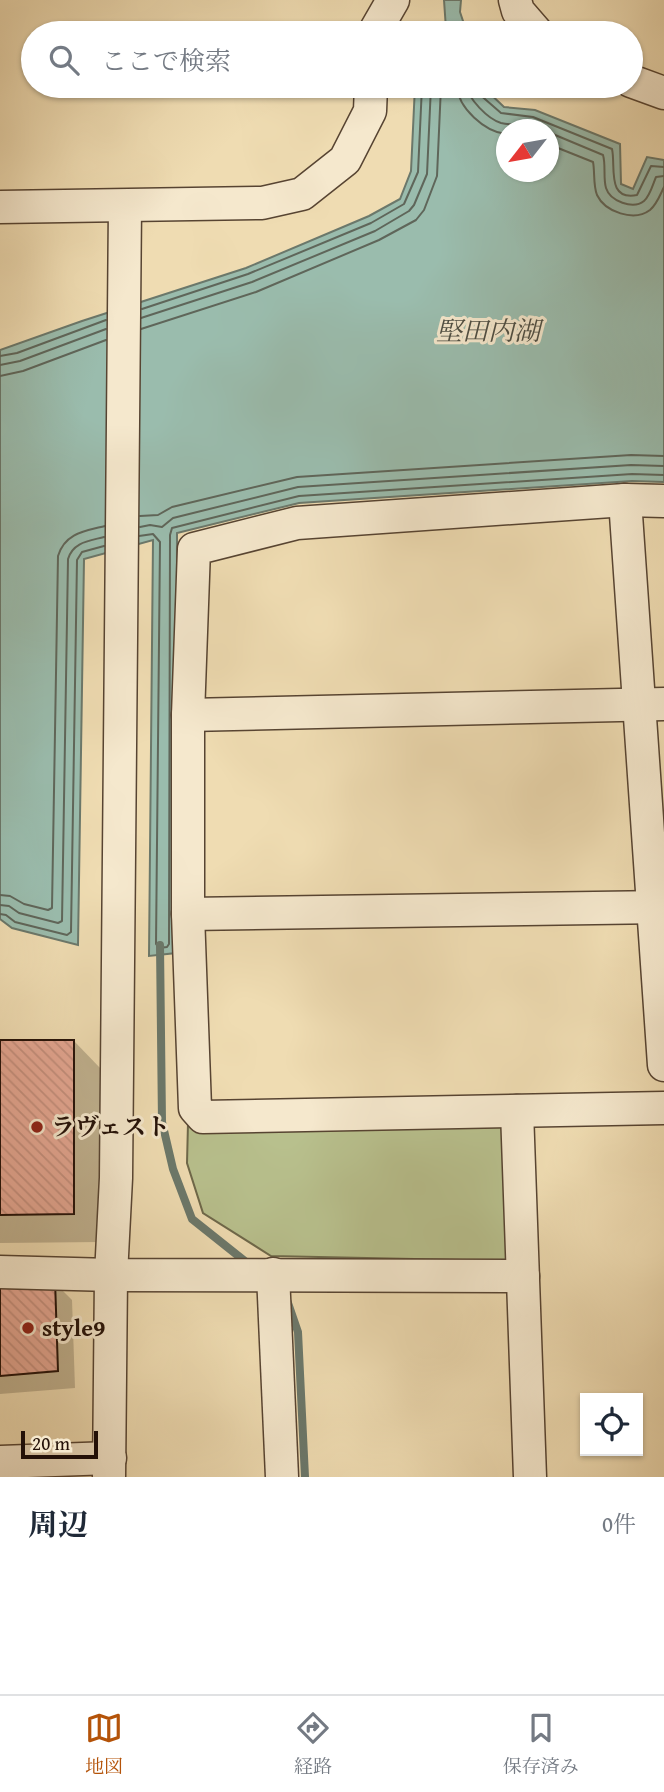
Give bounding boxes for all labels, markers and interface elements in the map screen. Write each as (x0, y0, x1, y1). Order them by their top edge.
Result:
search box (21, 21, 643, 98)
icon: search (45, 41, 83, 79)
text: ここで検索 (101, 41, 231, 80)
north arrow (496, 119, 559, 182)
water label: 堅田内湖 (436, 311, 544, 350)
place label: ラヴェスト (51, 1109, 170, 1144)
marker: ラヴェスト (29, 1119, 45, 1135)
place label: style9 (42, 1310, 105, 1345)
marker: style9 (20, 1320, 36, 1336)
map controls (580, 1393, 643, 1456)
button: locate (580, 1393, 643, 1456)
scale bar (21, 1428, 98, 1460)
text: 20 m (32, 1429, 70, 1457)
text: 周辺 (28, 1502, 88, 1546)
text: 0件 (602, 1507, 636, 1540)
tab: 地図 (85, 1709, 123, 1780)
tab: 経路 (294, 1709, 332, 1780)
tab: 保存済み (503, 1709, 579, 1780)

